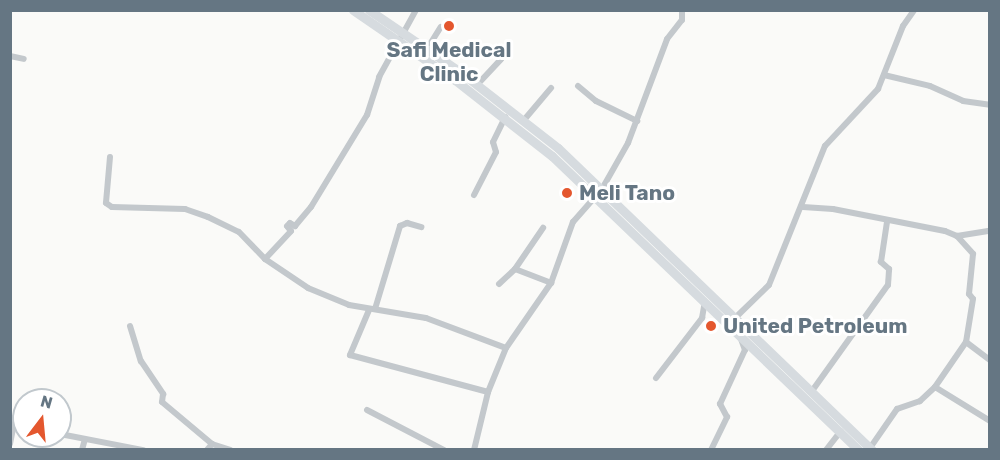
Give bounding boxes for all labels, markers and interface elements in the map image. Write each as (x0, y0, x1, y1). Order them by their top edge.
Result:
marker: Safi Medical Clinic (440, 17, 458, 35)
place label: Safi Medical Clinic (387, 37, 511, 87)
place label: Meli Tano (579, 180, 675, 206)
marker: Meli Tano (560, 186, 574, 200)
place label: United Petroleum (723, 313, 907, 339)
marker: United Petroleum (704, 319, 718, 333)
north arrow (12, 388, 72, 448)
text: N (38, 391, 55, 413)

